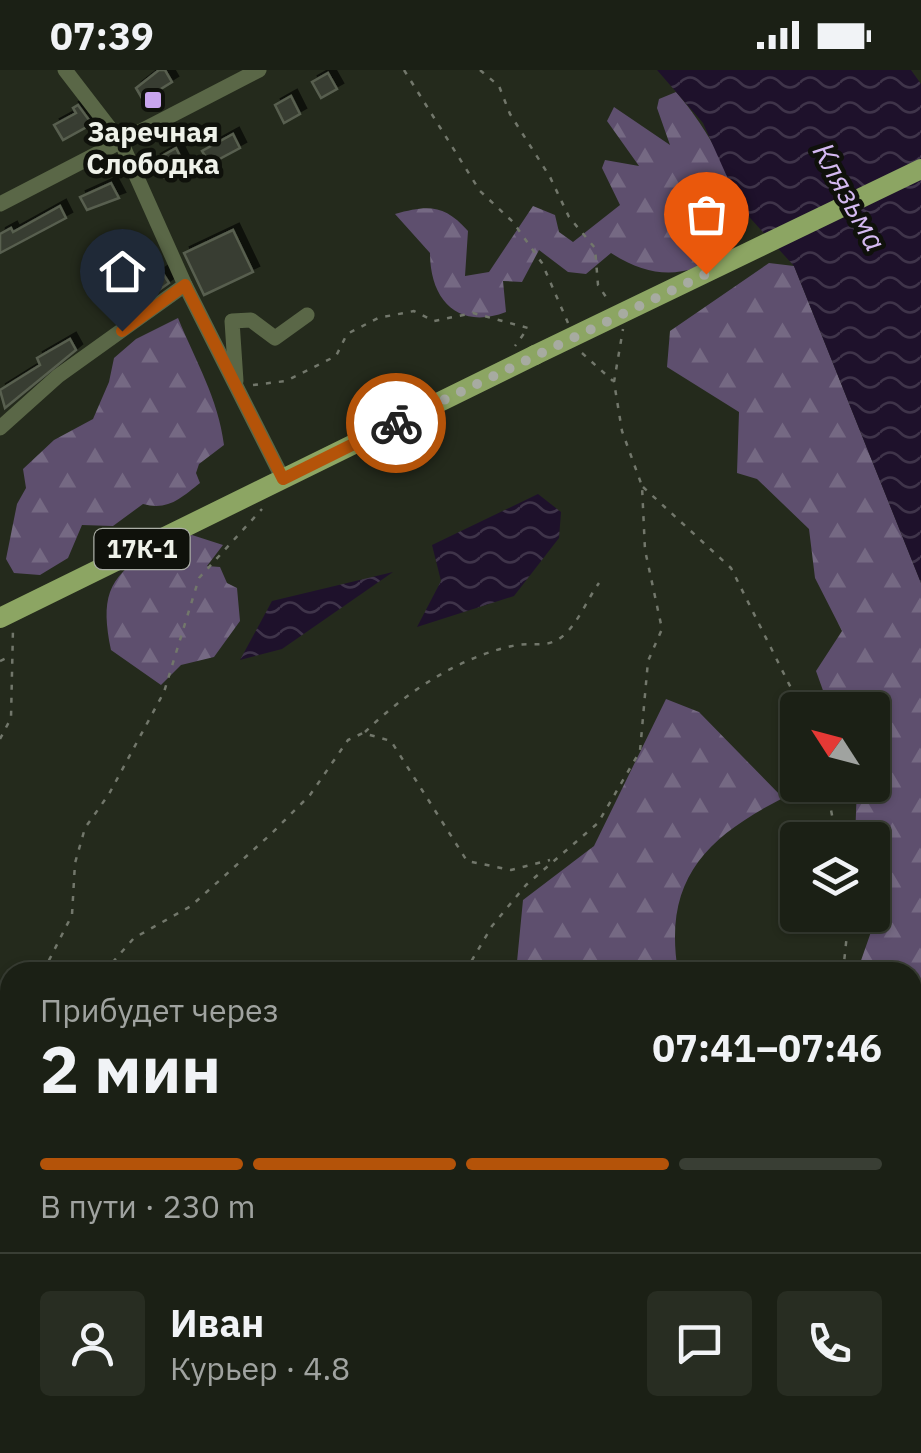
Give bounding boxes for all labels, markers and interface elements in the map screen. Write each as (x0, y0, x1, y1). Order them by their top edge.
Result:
text: 07:39 (50, 11, 154, 60)
marker: Заречная Слободка (142, 89, 164, 111)
place label: Заречная Слободка (86, 113, 220, 182)
water label: Клязьма (805, 135, 896, 257)
pin (664, 172, 749, 275)
icon: bag (679, 187, 734, 242)
pin (80, 229, 165, 332)
icon: home (95, 244, 150, 299)
courier (346, 373, 446, 473)
icon: bike (369, 396, 424, 451)
road number: 17К-1 (94, 529, 190, 569)
north arrow (780, 692, 890, 802)
map controls (780, 692, 890, 932)
button: layers (780, 822, 890, 932)
text: Прибудет через (40, 989, 279, 1031)
text: 07:41–07:46 (652, 1023, 882, 1072)
text: 2 мин (40, 1026, 221, 1111)
text: В пути · 230 m (40, 1185, 256, 1227)
button: person (40, 1291, 145, 1396)
button: chat (647, 1291, 752, 1396)
button: phone (777, 1291, 882, 1396)
text: Иван (170, 1298, 264, 1347)
text: Курьер · 4.8 (170, 1347, 350, 1389)

